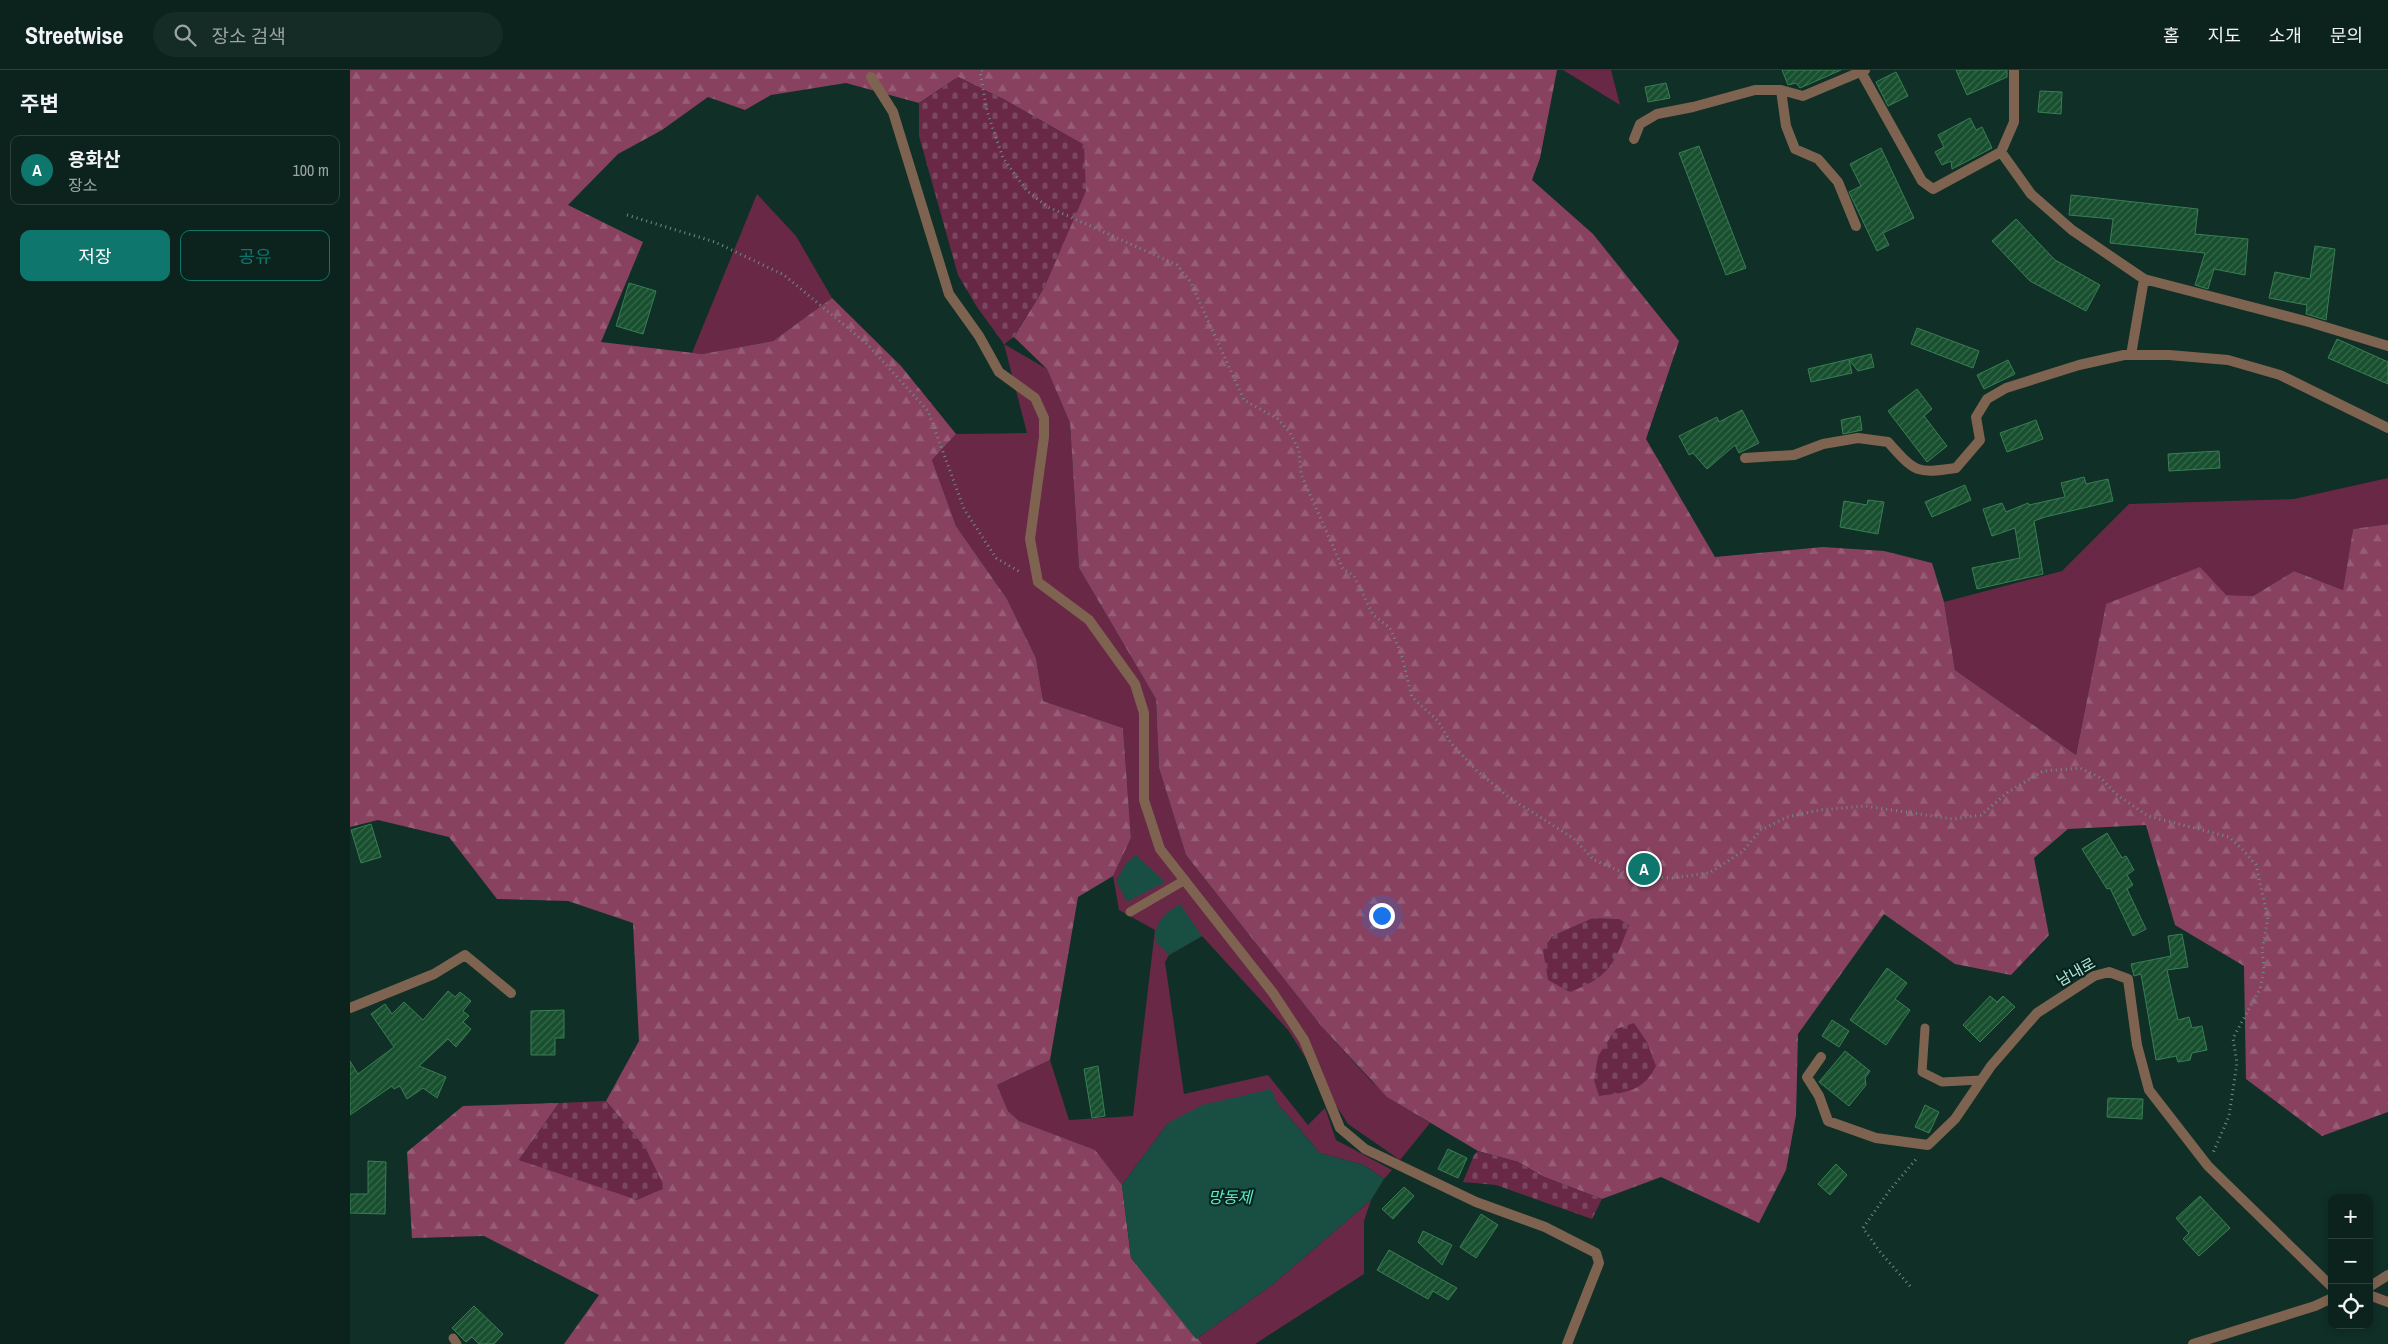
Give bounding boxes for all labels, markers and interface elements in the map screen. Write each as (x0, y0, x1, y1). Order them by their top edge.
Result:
search box (153, 12, 503, 57)
text: Streetwise (25, 19, 123, 51)
icon: search (171, 21, 199, 49)
text: 장소 검색 (211, 23, 286, 49)
text: 홈 (2163, 23, 2180, 48)
text: 지도 (2208, 23, 2241, 48)
text: 소개 (2269, 23, 2302, 48)
text: 문의 (2330, 23, 2363, 48)
text: 주변 (20, 89, 59, 118)
text: 용화산 (68, 146, 120, 172)
text: A (32, 159, 42, 181)
text: 100 m (293, 159, 329, 181)
text: 장소 (68, 174, 97, 196)
button: 저장 (20, 230, 170, 281)
button: 공유 (180, 230, 330, 281)
pin: A (1628, 850, 1660, 888)
your location (1369, 903, 1395, 929)
street label: 남내로 (2053, 952, 2099, 991)
water label: 망동제 (1208, 1186, 1254, 1208)
map controls (2328, 1194, 2373, 1329)
button: + (2328, 1194, 2373, 1239)
button: − (2328, 1239, 2373, 1284)
button: locate (2328, 1284, 2373, 1329)

